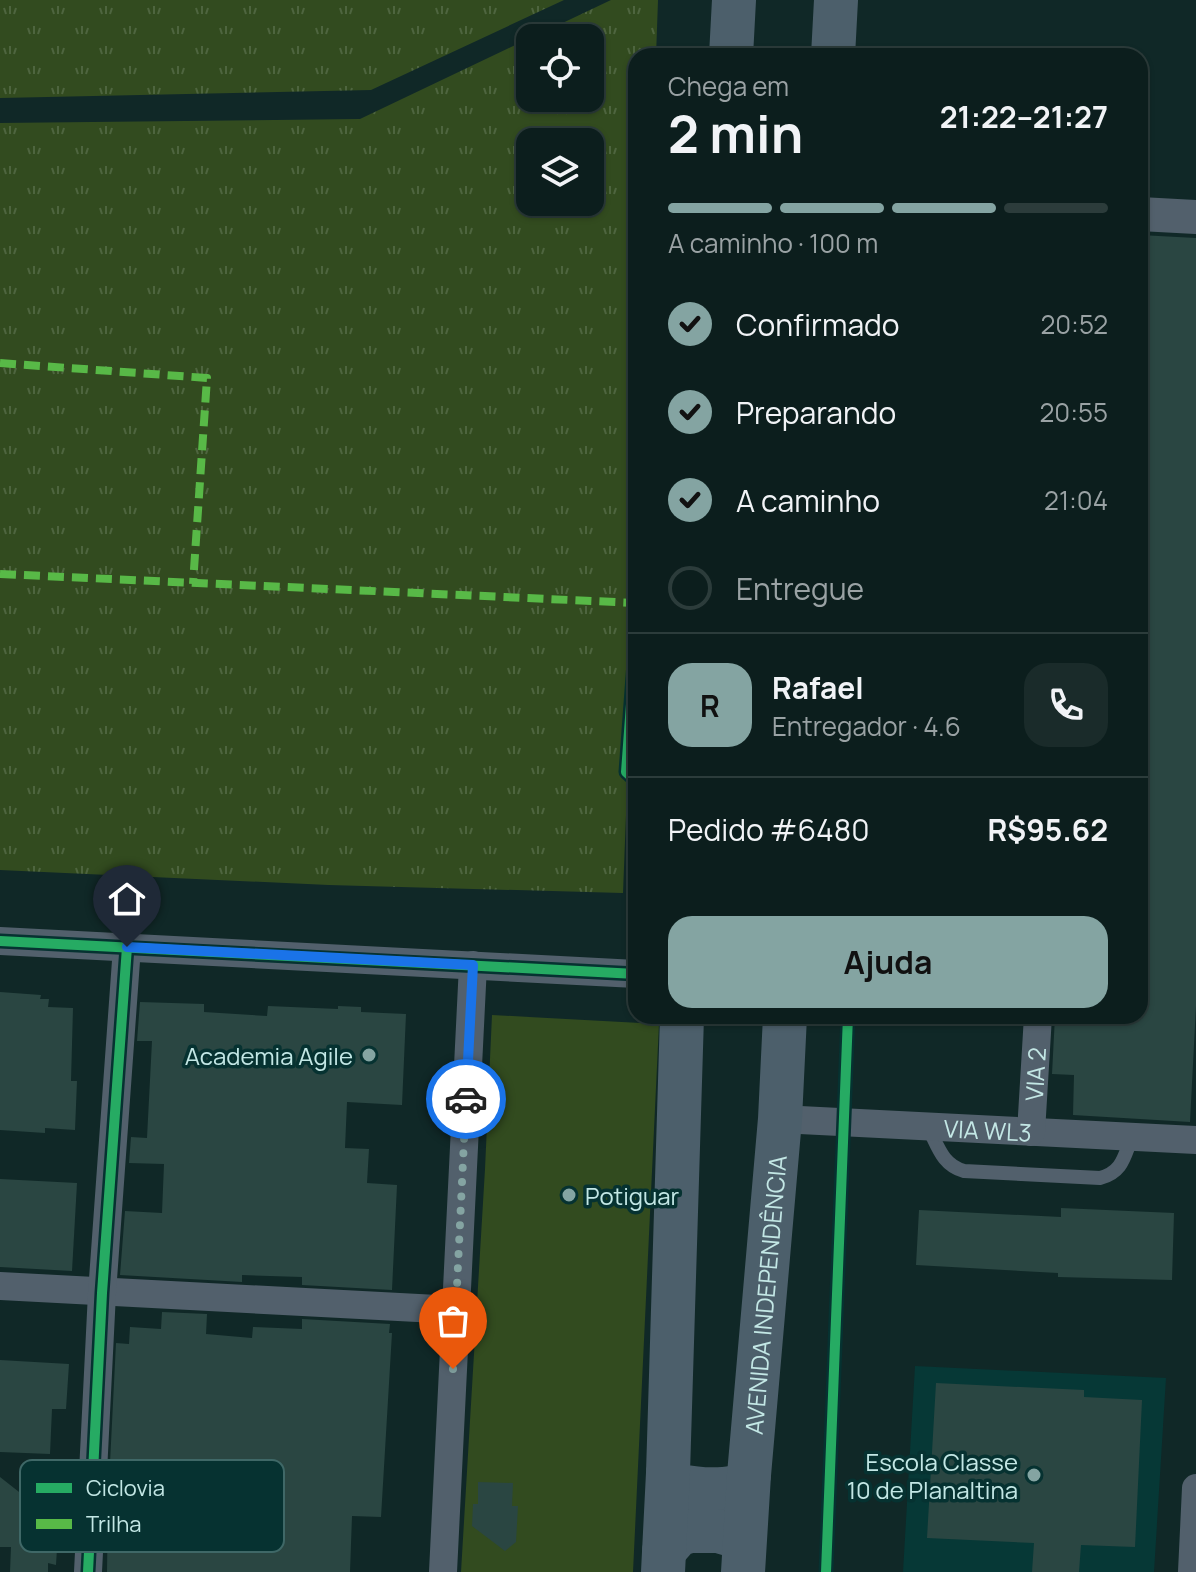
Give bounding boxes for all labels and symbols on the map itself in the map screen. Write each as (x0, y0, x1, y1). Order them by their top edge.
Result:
pin (93, 865, 161, 947)
place label: Academia Agile (185, 1039, 353, 1072)
marker: Academia Agile (360, 1046, 378, 1064)
street label: VIA 2 (1016, 1046, 1053, 1102)
courier (426, 1059, 506, 1139)
street label: VIA WL3 (943, 1111, 1033, 1148)
street label: AVENIDA INDEPENDÊNCIA (736, 1154, 793, 1436)
place label: Potiguar (585, 1179, 680, 1212)
marker: Potiguar (560, 1186, 578, 1204)
pin (419, 1287, 487, 1369)
place label: Escola Classe 10 de Planaltina (847, 1445, 1018, 1506)
legend (20, 1460, 284, 1552)
marker: Escola Classe 10 de Planaltina (1025, 1466, 1043, 1484)
text: Ciclovia (86, 1473, 165, 1503)
text: Trilha (86, 1509, 142, 1539)

